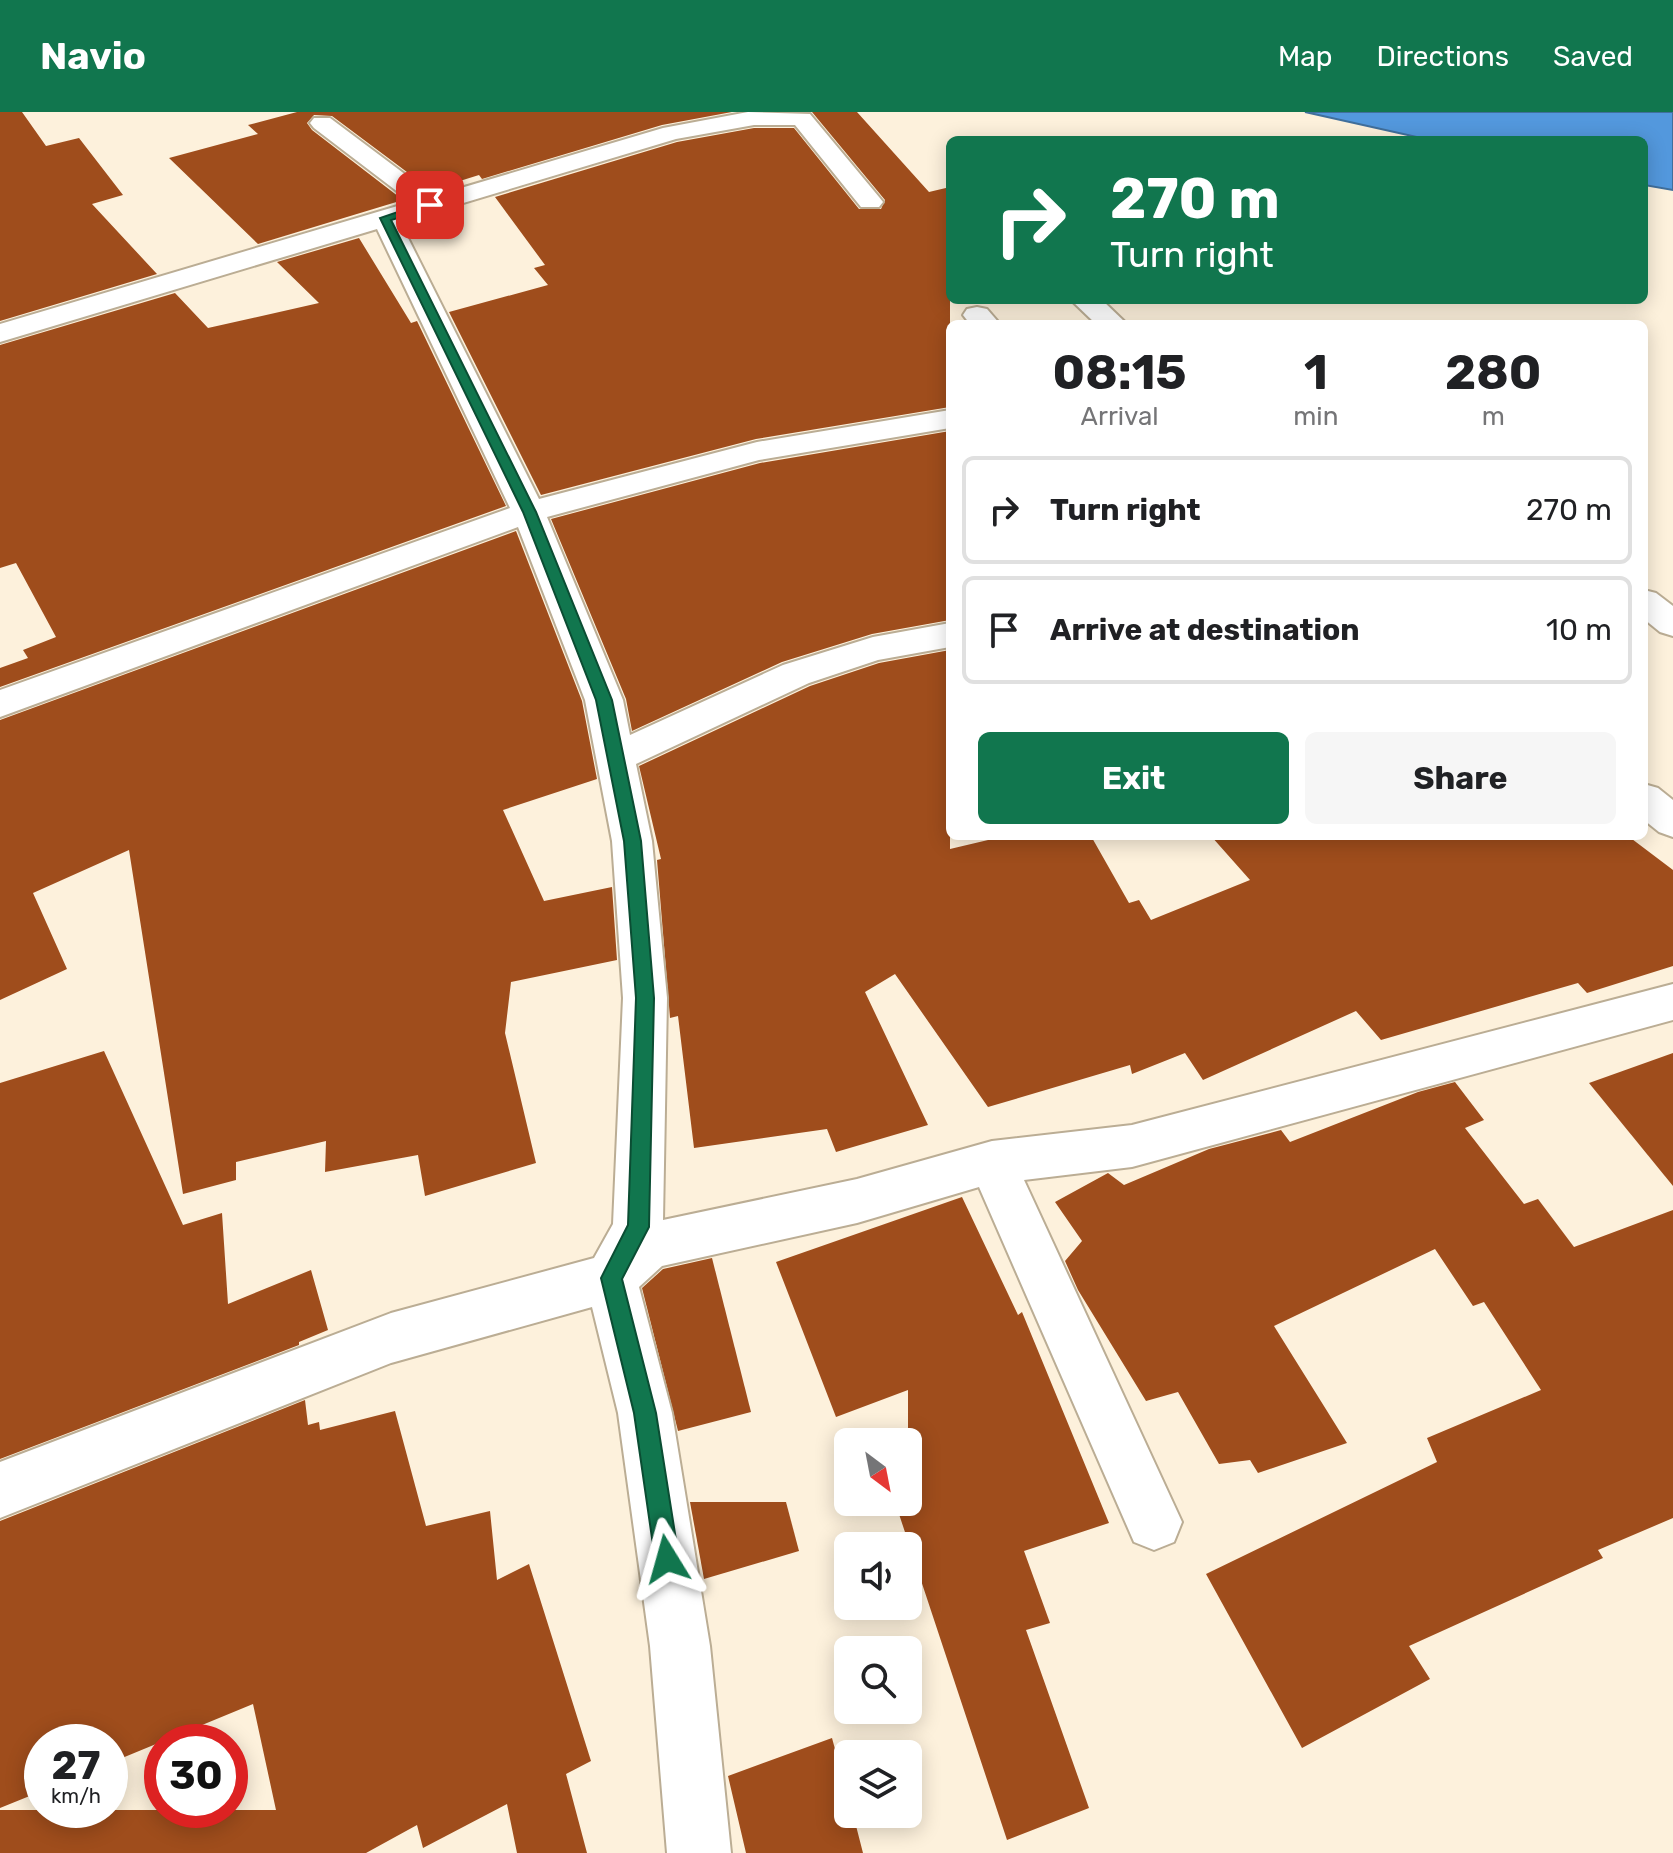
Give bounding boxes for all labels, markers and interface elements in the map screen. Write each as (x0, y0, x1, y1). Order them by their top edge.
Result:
text: Navio (40, 33, 146, 79)
text: Map (1278, 40, 1332, 73)
text: Directions (1376, 40, 1509, 73)
text: Saved (1553, 40, 1633, 73)
text: 270 m (1110, 166, 1280, 232)
icon: right (978, 168, 1082, 272)
pin (396, 171, 464, 239)
icon: arrive (408, 183, 452, 227)
text: Turn right (1110, 233, 1274, 276)
text: 08:15 (1053, 344, 1187, 401)
text: 1 (1304, 344, 1328, 401)
text: 280 (1445, 344, 1541, 401)
text: Arrival (1081, 401, 1159, 432)
text: min (1293, 401, 1338, 432)
text: m (1482, 401, 1505, 432)
icon: right (982, 488, 1026, 532)
text: Turn right (1050, 492, 1201, 528)
text: 270 m (1526, 492, 1612, 528)
icon: arrive (982, 608, 1026, 652)
text: Arrive at destination (1050, 612, 1360, 648)
text: 10 m (1546, 612, 1612, 648)
button: Exit (978, 732, 1289, 824)
button: Share (1305, 732, 1616, 824)
north arrow (834, 1428, 922, 1516)
map controls (834, 1428, 922, 1828)
position arrow (625, 1517, 709, 1601)
button: sound (834, 1532, 922, 1620)
button: search (834, 1636, 922, 1724)
speed limit sign: 30 (144, 1724, 248, 1828)
button: layers (834, 1740, 922, 1828)
text: 27 (52, 1742, 100, 1789)
text: km/h (51, 1784, 101, 1808)

